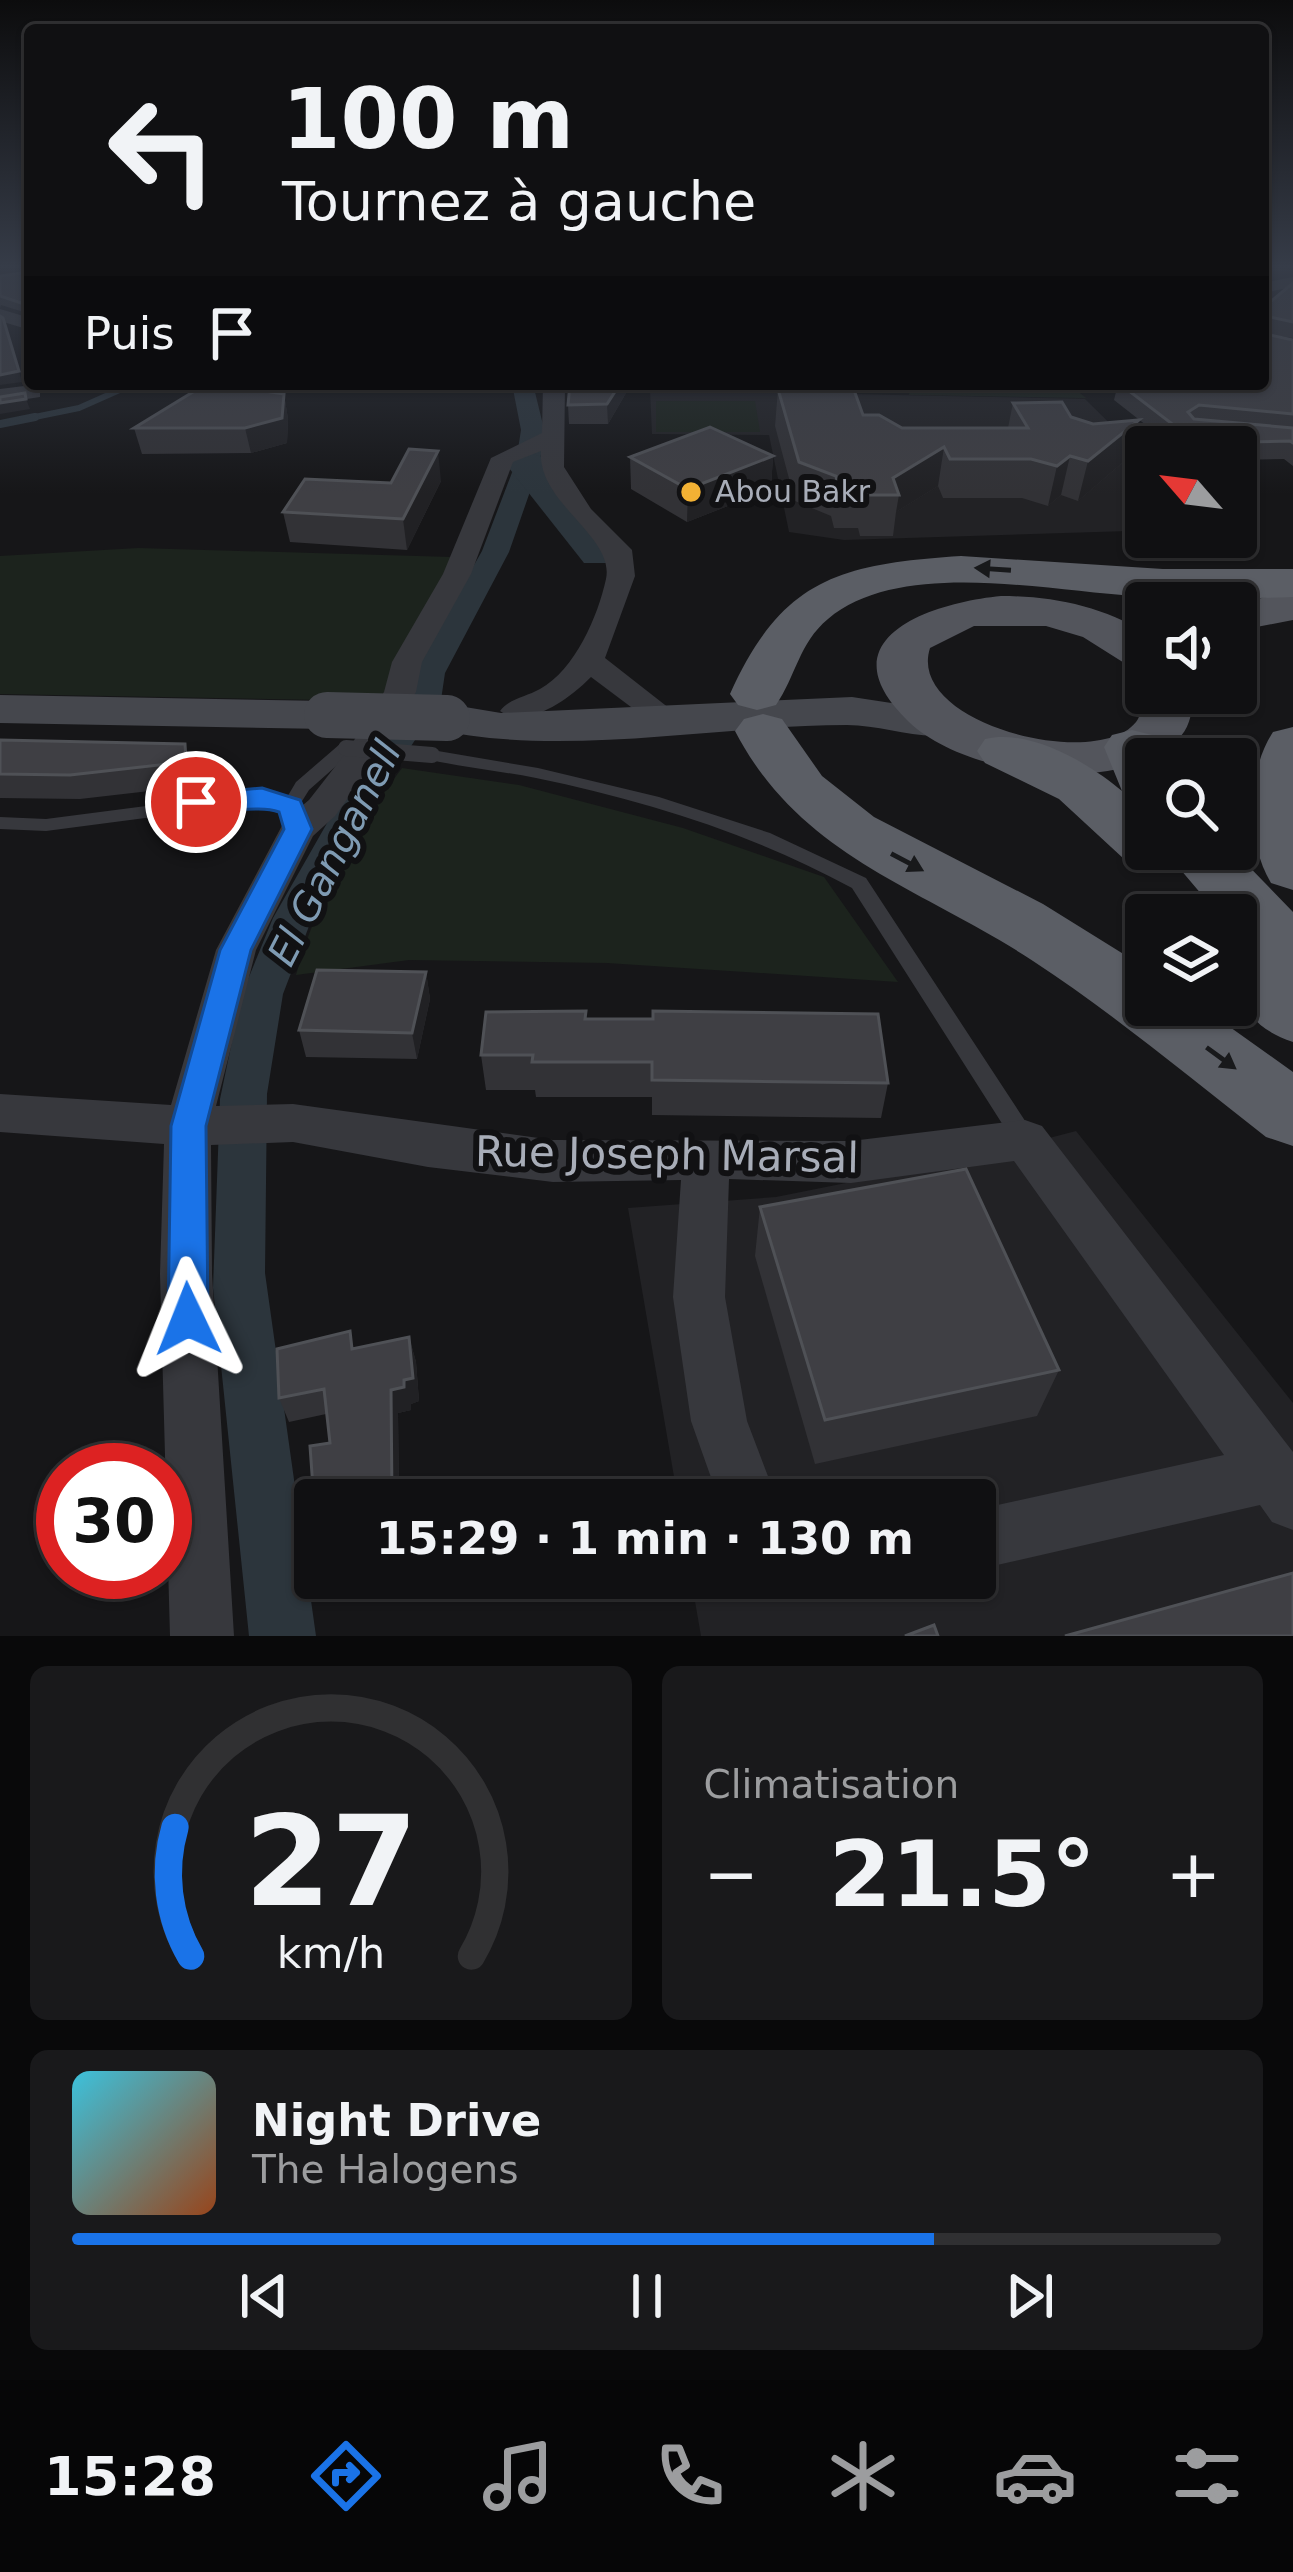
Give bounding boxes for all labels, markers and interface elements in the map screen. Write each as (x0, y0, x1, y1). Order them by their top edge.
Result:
text: 100 m (282, 70, 574, 168)
icon: left (84, 72, 240, 228)
text: Tournez à gauche (282, 170, 756, 233)
icon: arrive (199, 300, 265, 366)
text: Puis (84, 307, 175, 360)
north arrow (1125, 426, 1257, 558)
map controls (1125, 426, 1257, 1026)
place label: Abou Bakr (715, 474, 871, 509)
marker: Abou Bakr (678, 479, 704, 505)
one-way arrow (974, 559, 1011, 578)
button: sound (1125, 582, 1257, 714)
water label: El Ganganell (259, 733, 410, 973)
button: search (1125, 738, 1257, 870)
pin (145, 751, 247, 853)
icon: arrive (163, 769, 229, 835)
one-way arrow (890, 851, 925, 872)
button: layers (1125, 894, 1257, 1026)
one-way arrow (1205, 1046, 1237, 1070)
street label: Rue Joseph Marsal (475, 1127, 859, 1182)
position arrow (125, 1256, 251, 1382)
speed limit sign: 30 (36, 1443, 192, 1599)
text: 15:29 · 1 min · 130 m (376, 1512, 914, 1565)
text: Climatisation (704, 1762, 959, 1807)
text: 27 (244, 1789, 418, 1934)
text: 21.5° (829, 1822, 1096, 1927)
text: − (704, 1836, 759, 1913)
text: + (1166, 1836, 1221, 1913)
text: km/h (277, 1928, 385, 1978)
text: Night Drive (252, 2094, 541, 2147)
text: The Halogens (252, 2147, 519, 2192)
icon: previous (231, 2263, 297, 2329)
icon: pause (614, 2263, 680, 2329)
icon: next (997, 2263, 1063, 2329)
icon: directions (304, 2434, 388, 2518)
icon: music (476, 2434, 560, 2518)
icon: phone (648, 2434, 732, 2518)
icon: climate (821, 2434, 905, 2518)
icon: car (993, 2434, 1077, 2518)
icon: filters (1165, 2434, 1249, 2518)
text: 15:28 (44, 2445, 216, 2508)

